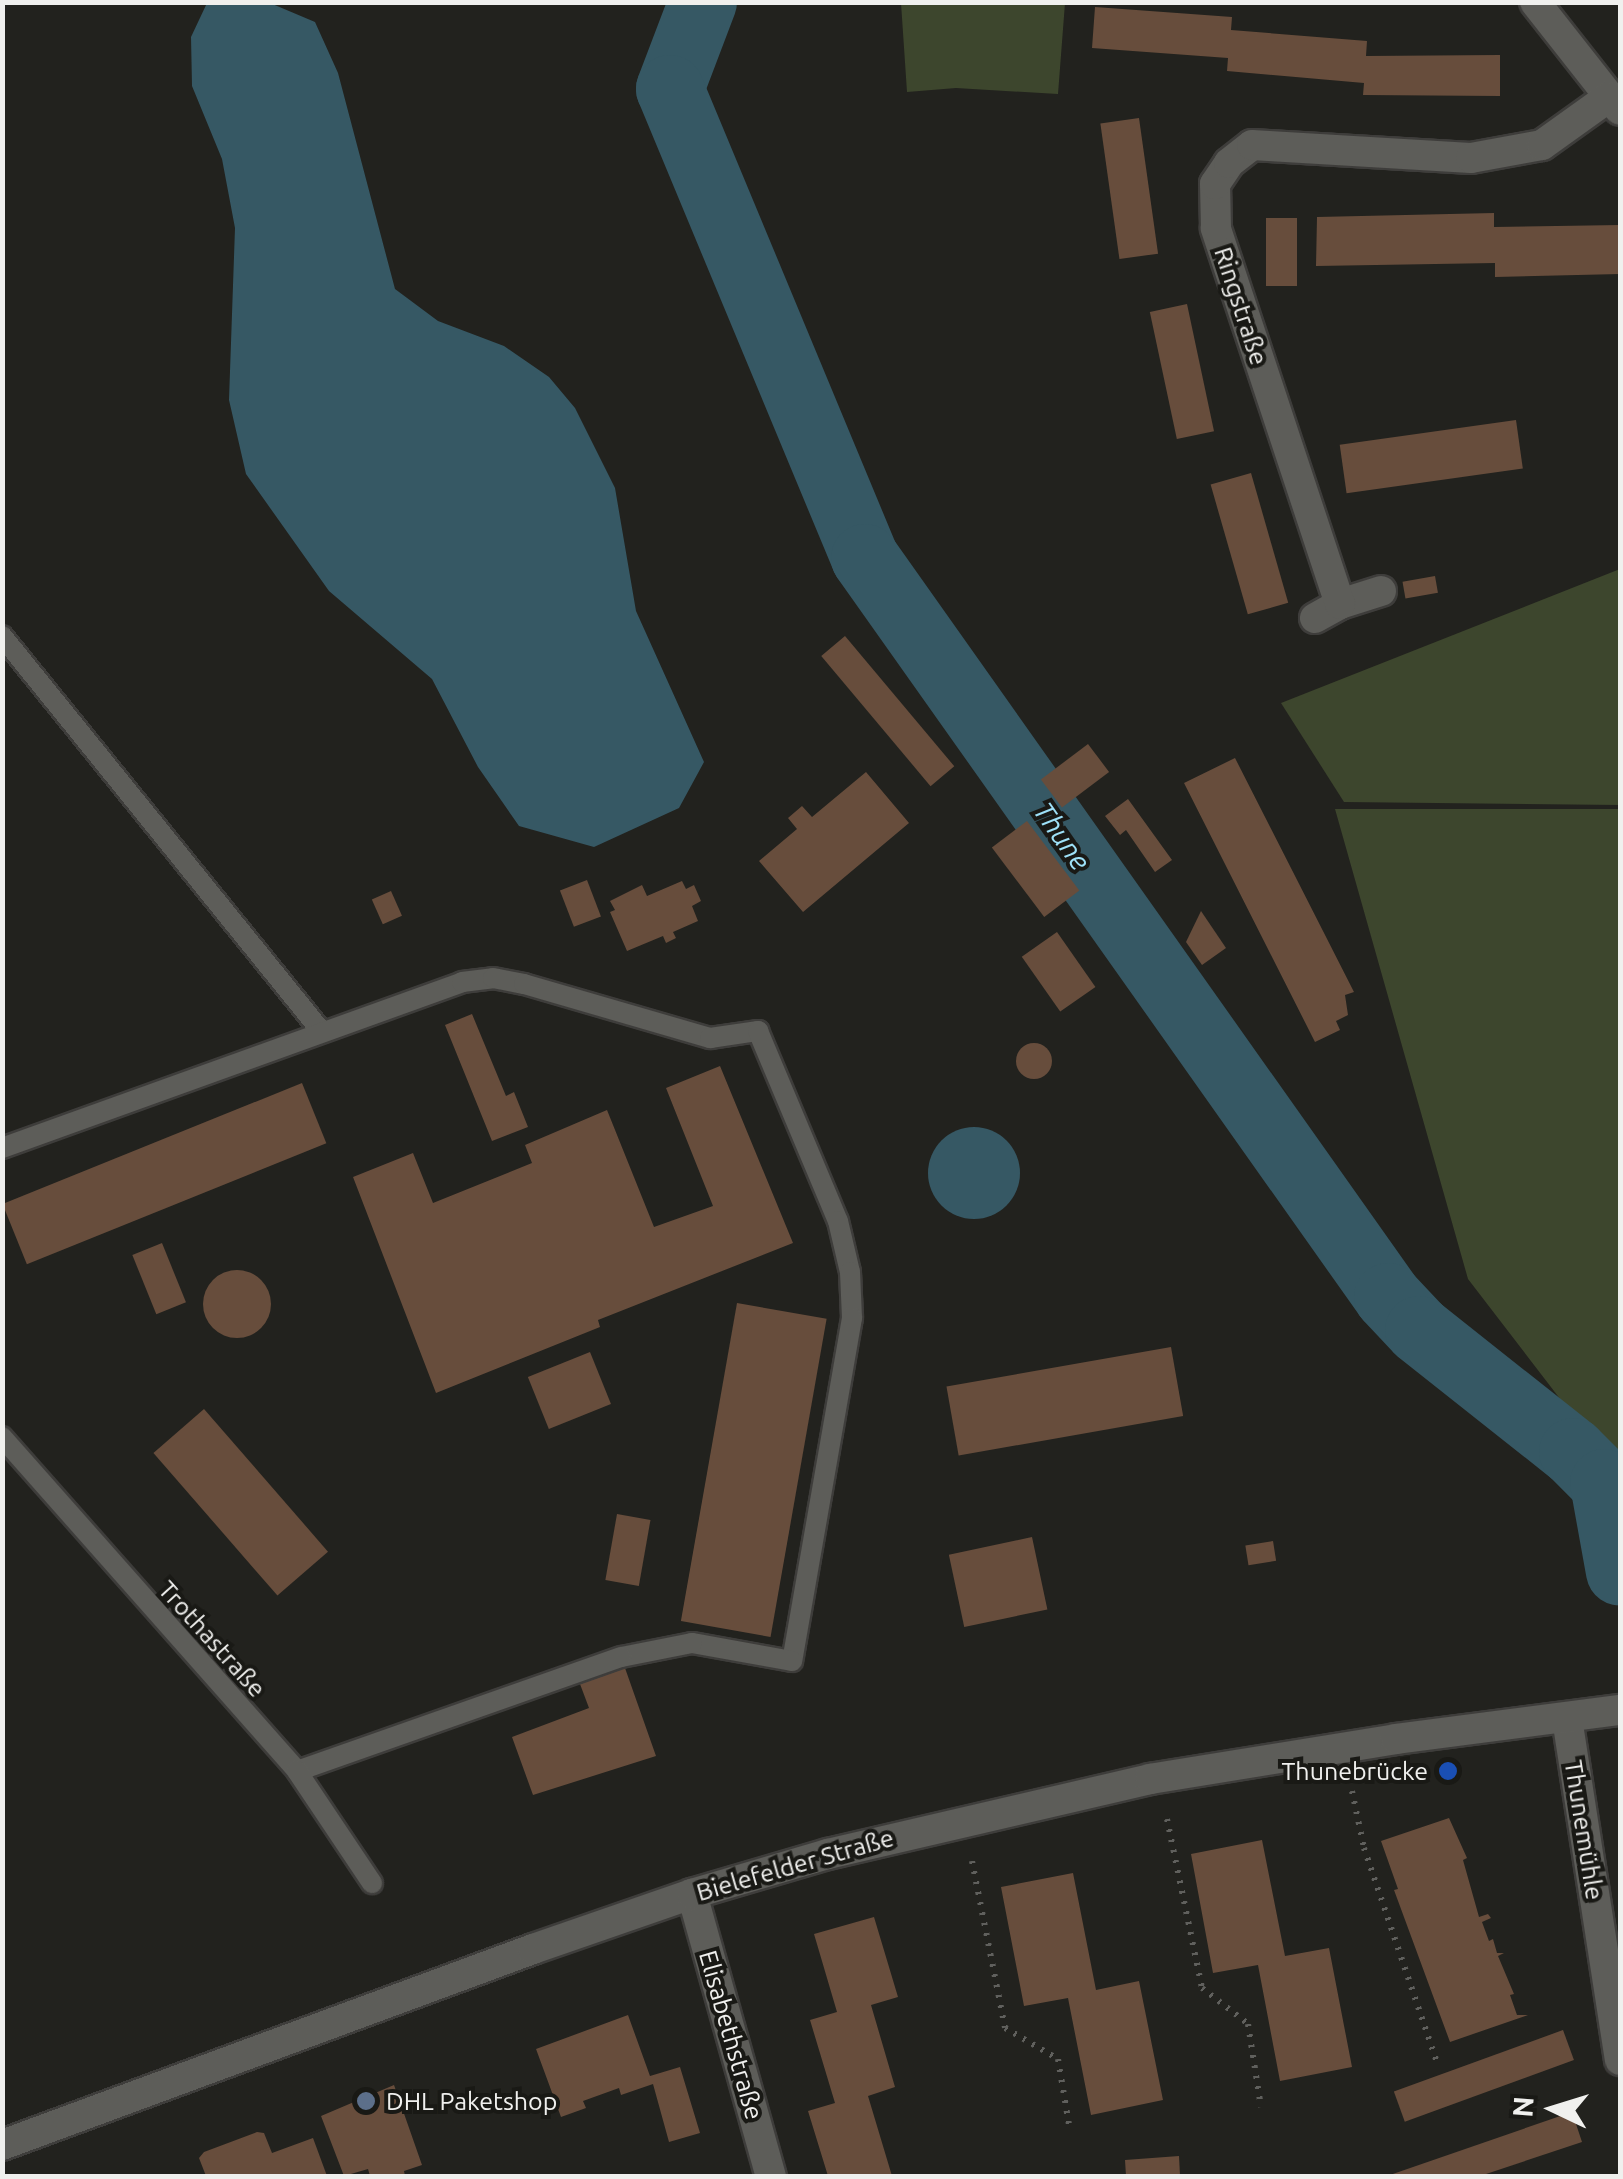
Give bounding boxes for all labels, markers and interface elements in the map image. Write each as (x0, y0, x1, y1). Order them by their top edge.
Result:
street label: Ringstraße (1208, 243, 1274, 369)
water label: Thune (1027, 795, 1097, 877)
street label: Trothastraße (152, 1575, 272, 1703)
place label: Thunebrücke (1281, 1756, 1428, 1786)
street label: Thunemühle (1558, 1758, 1610, 1902)
marker: Thunebrücke (1437, 1760, 1459, 1782)
street label: Bielefelder Straße (693, 1823, 897, 1907)
street label: Elisabethstraße (693, 1947, 769, 2123)
north arrow (1503, 2059, 1603, 2159)
place label: DHL Paketshop (386, 2086, 557, 2116)
marker: DHL Paketshop (355, 2090, 377, 2112)
text: N (1506, 2095, 1539, 2118)

